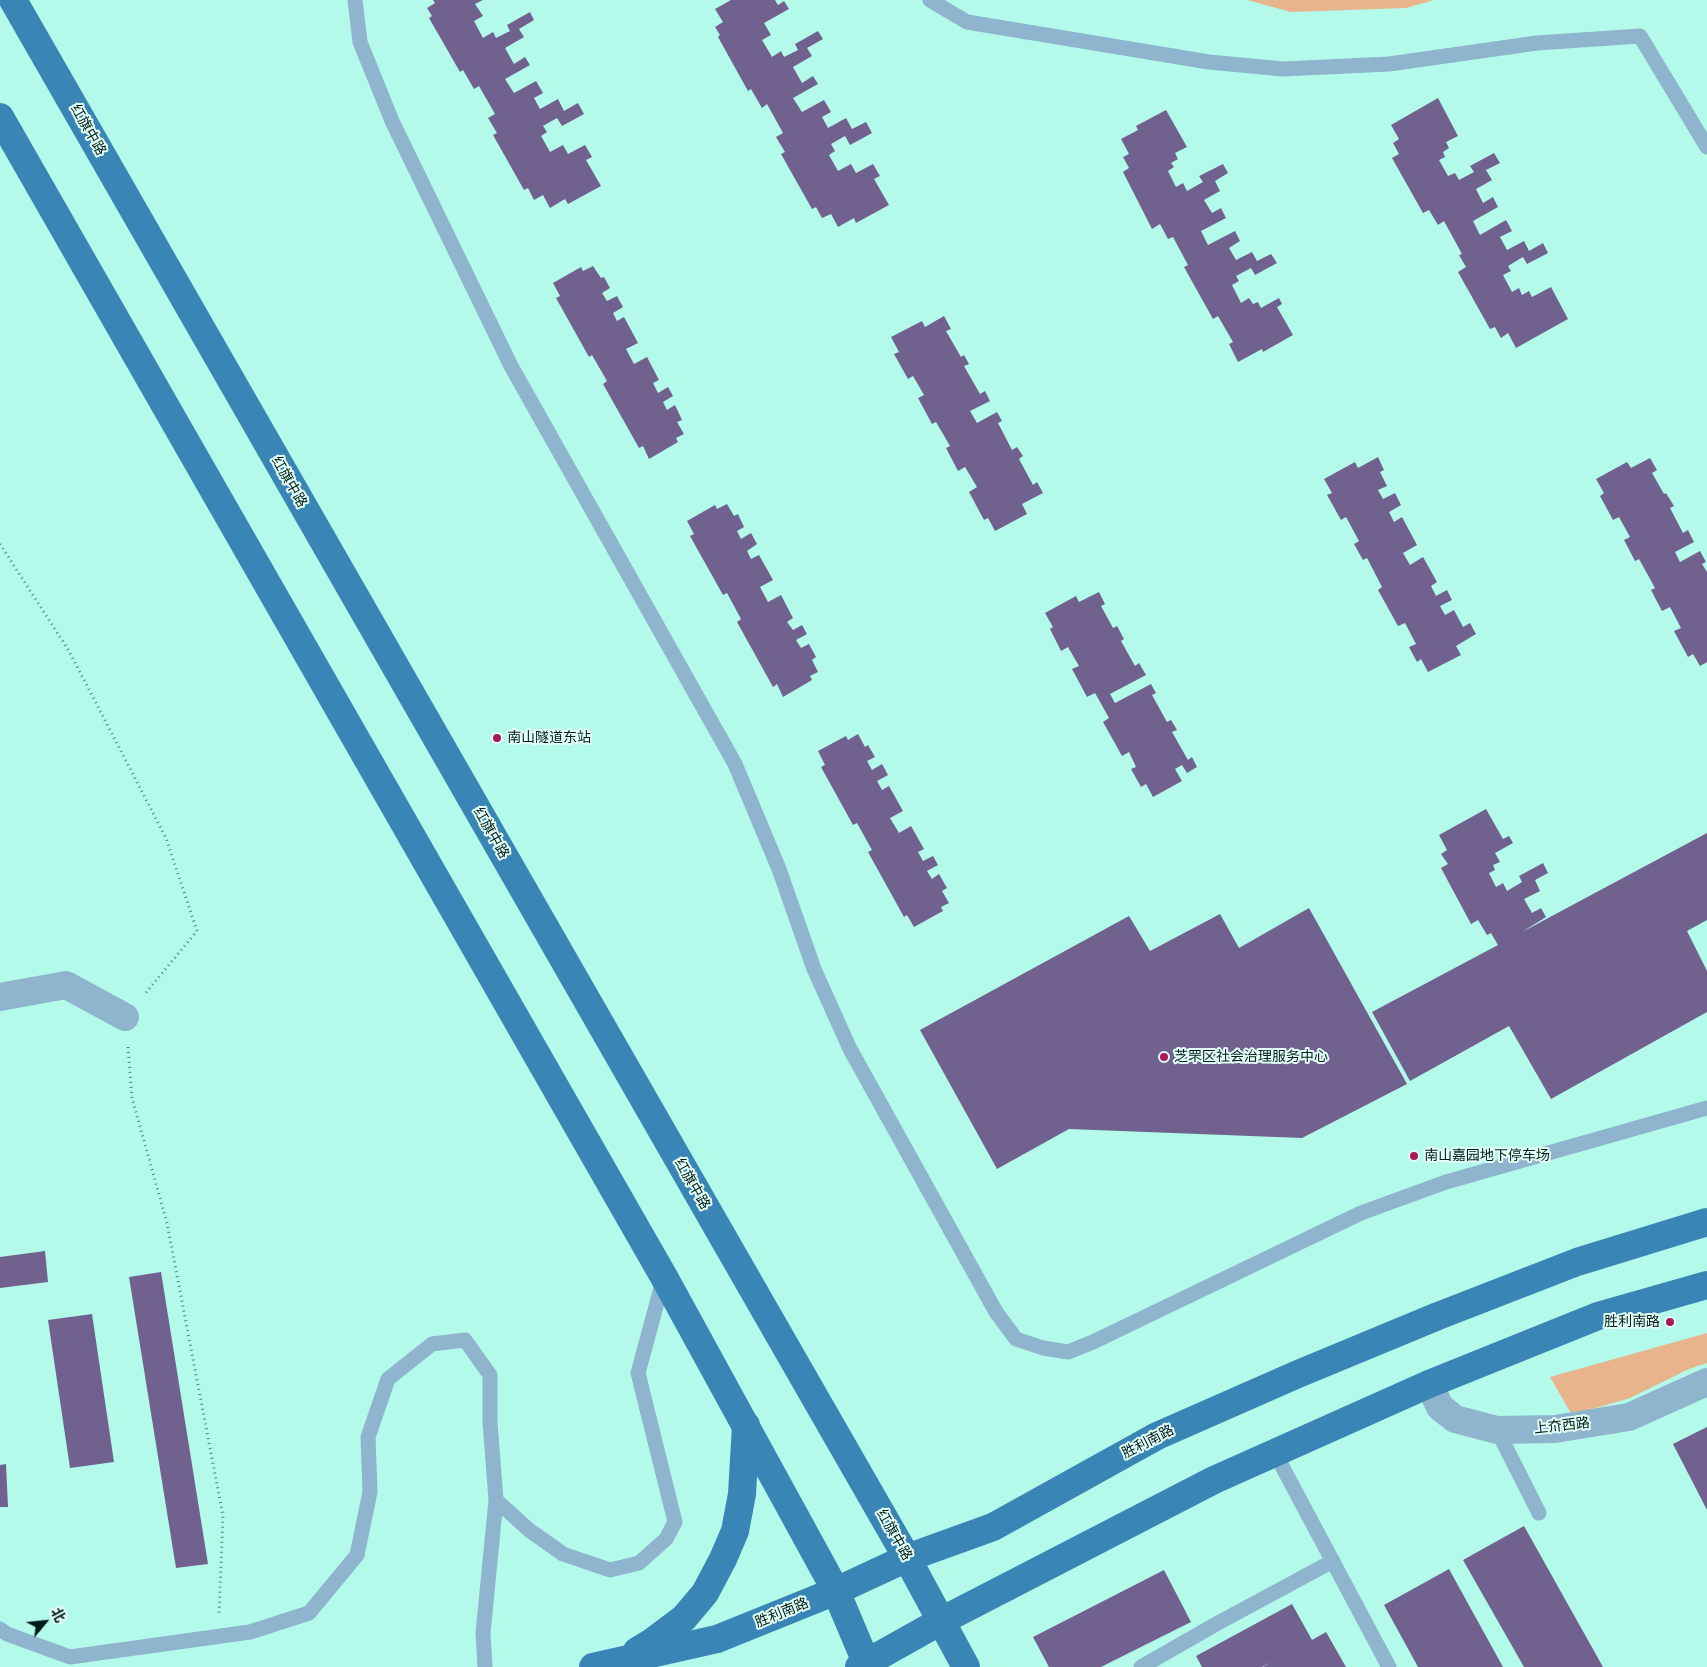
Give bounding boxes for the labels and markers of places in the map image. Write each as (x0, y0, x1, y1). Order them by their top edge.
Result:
place label: 南山隧道东站 (507, 730, 591, 746)
marker: 南山隧道东站 (491, 732, 503, 744)
place label: 芝罘区社会治理服务中心 (1174, 1049, 1328, 1065)
marker: 芝罘区社会治理服务中心 (1158, 1051, 1170, 1063)
place label: 南山嘉园地下停车场 (1424, 1148, 1550, 1164)
marker: 南山嘉园地下停车场 (1408, 1150, 1420, 1162)
place label: 胜利南路 (1604, 1314, 1660, 1330)
marker: 胜利南路 (1664, 1316, 1676, 1328)

